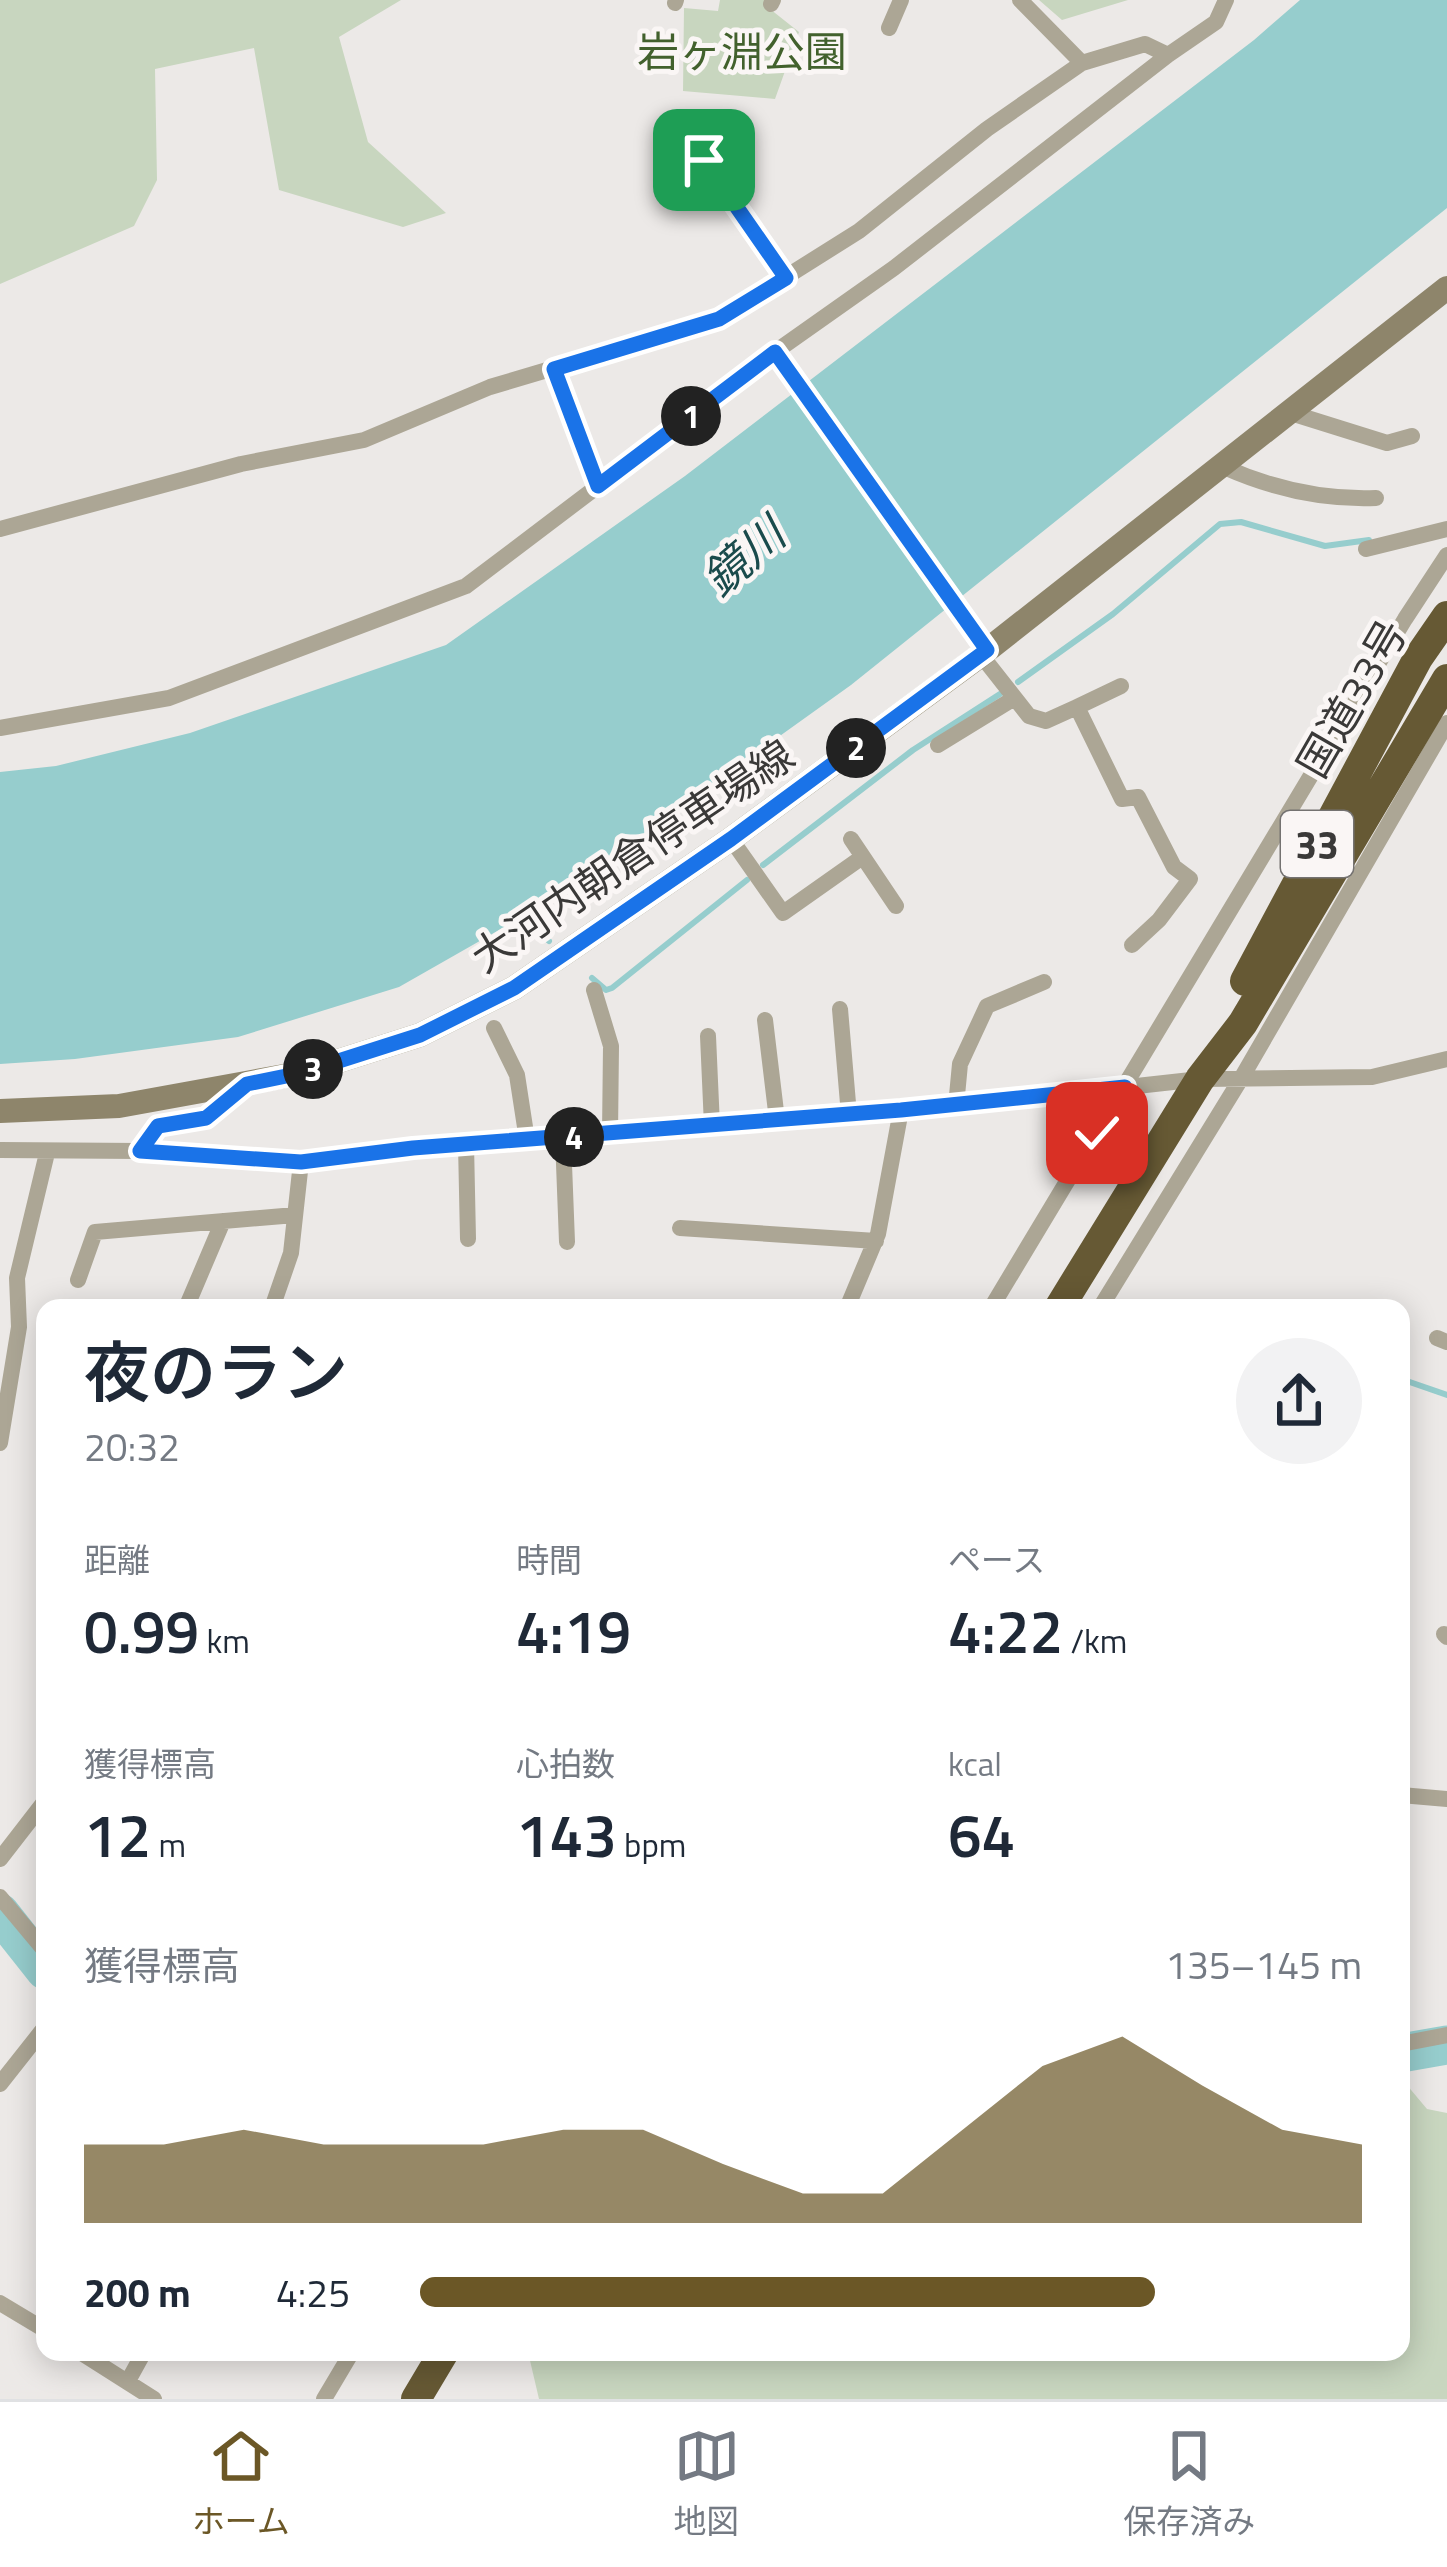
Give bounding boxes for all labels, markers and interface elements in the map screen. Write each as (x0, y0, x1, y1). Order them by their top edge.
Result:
park label: 岩ヶ淵公園 (637, 19, 847, 83)
pin (653, 109, 755, 211)
icon: arrive (671, 127, 737, 193)
pin: 1 (661, 386, 721, 446)
text: 1 (682, 391, 700, 441)
water label: 鏡川 (687, 498, 802, 611)
street label: 国道33号 (1280, 607, 1422, 789)
pin: 2 (826, 718, 886, 778)
street label: 大河内朝倉停車場線 (457, 723, 807, 987)
text: 2 (847, 723, 865, 773)
road number: 33 (1281, 811, 1353, 877)
pin: 3 (283, 1039, 343, 1099)
text: 3 (304, 1044, 322, 1094)
pin (1046, 1082, 1148, 1184)
icon: check (1064, 1100, 1130, 1166)
pin: 4 (544, 1107, 604, 1167)
text: 4 (565, 1112, 583, 1162)
text: 夜のラン (84, 1321, 348, 1422)
button: share (1236, 1338, 1362, 1464)
text: 20:32 (84, 1417, 180, 1476)
text: 距離 (84, 1535, 150, 1585)
text: 時間 (516, 1535, 582, 1585)
text: ペース (948, 1535, 1045, 1585)
text: 0.99 (84, 1585, 199, 1676)
text: 4:19 (516, 1585, 631, 1676)
text: 4:22 (948, 1585, 1063, 1676)
text: km (199, 1616, 250, 1666)
text: /km (1063, 1616, 1127, 1666)
text: 獲得標高 (84, 1739, 216, 1789)
text: 心拍数 (516, 1739, 615, 1789)
text: kcal (948, 1739, 1002, 1789)
text: 12 (84, 1789, 151, 1880)
text: 143 (516, 1789, 617, 1880)
text: 64 (948, 1789, 1015, 1880)
text: m (151, 1820, 186, 1870)
text: bpm (617, 1820, 686, 1870)
text: 135–145 m (1165, 1935, 1362, 1994)
text: 獲得標高 (84, 1936, 240, 1995)
text: 200 m (84, 2263, 191, 2322)
text: 4:25 (276, 2263, 350, 2322)
tab: ホーム (192, 2423, 290, 2546)
tab: 地図 (674, 2423, 740, 2546)
tab: 保存済み (1123, 2423, 1255, 2546)

